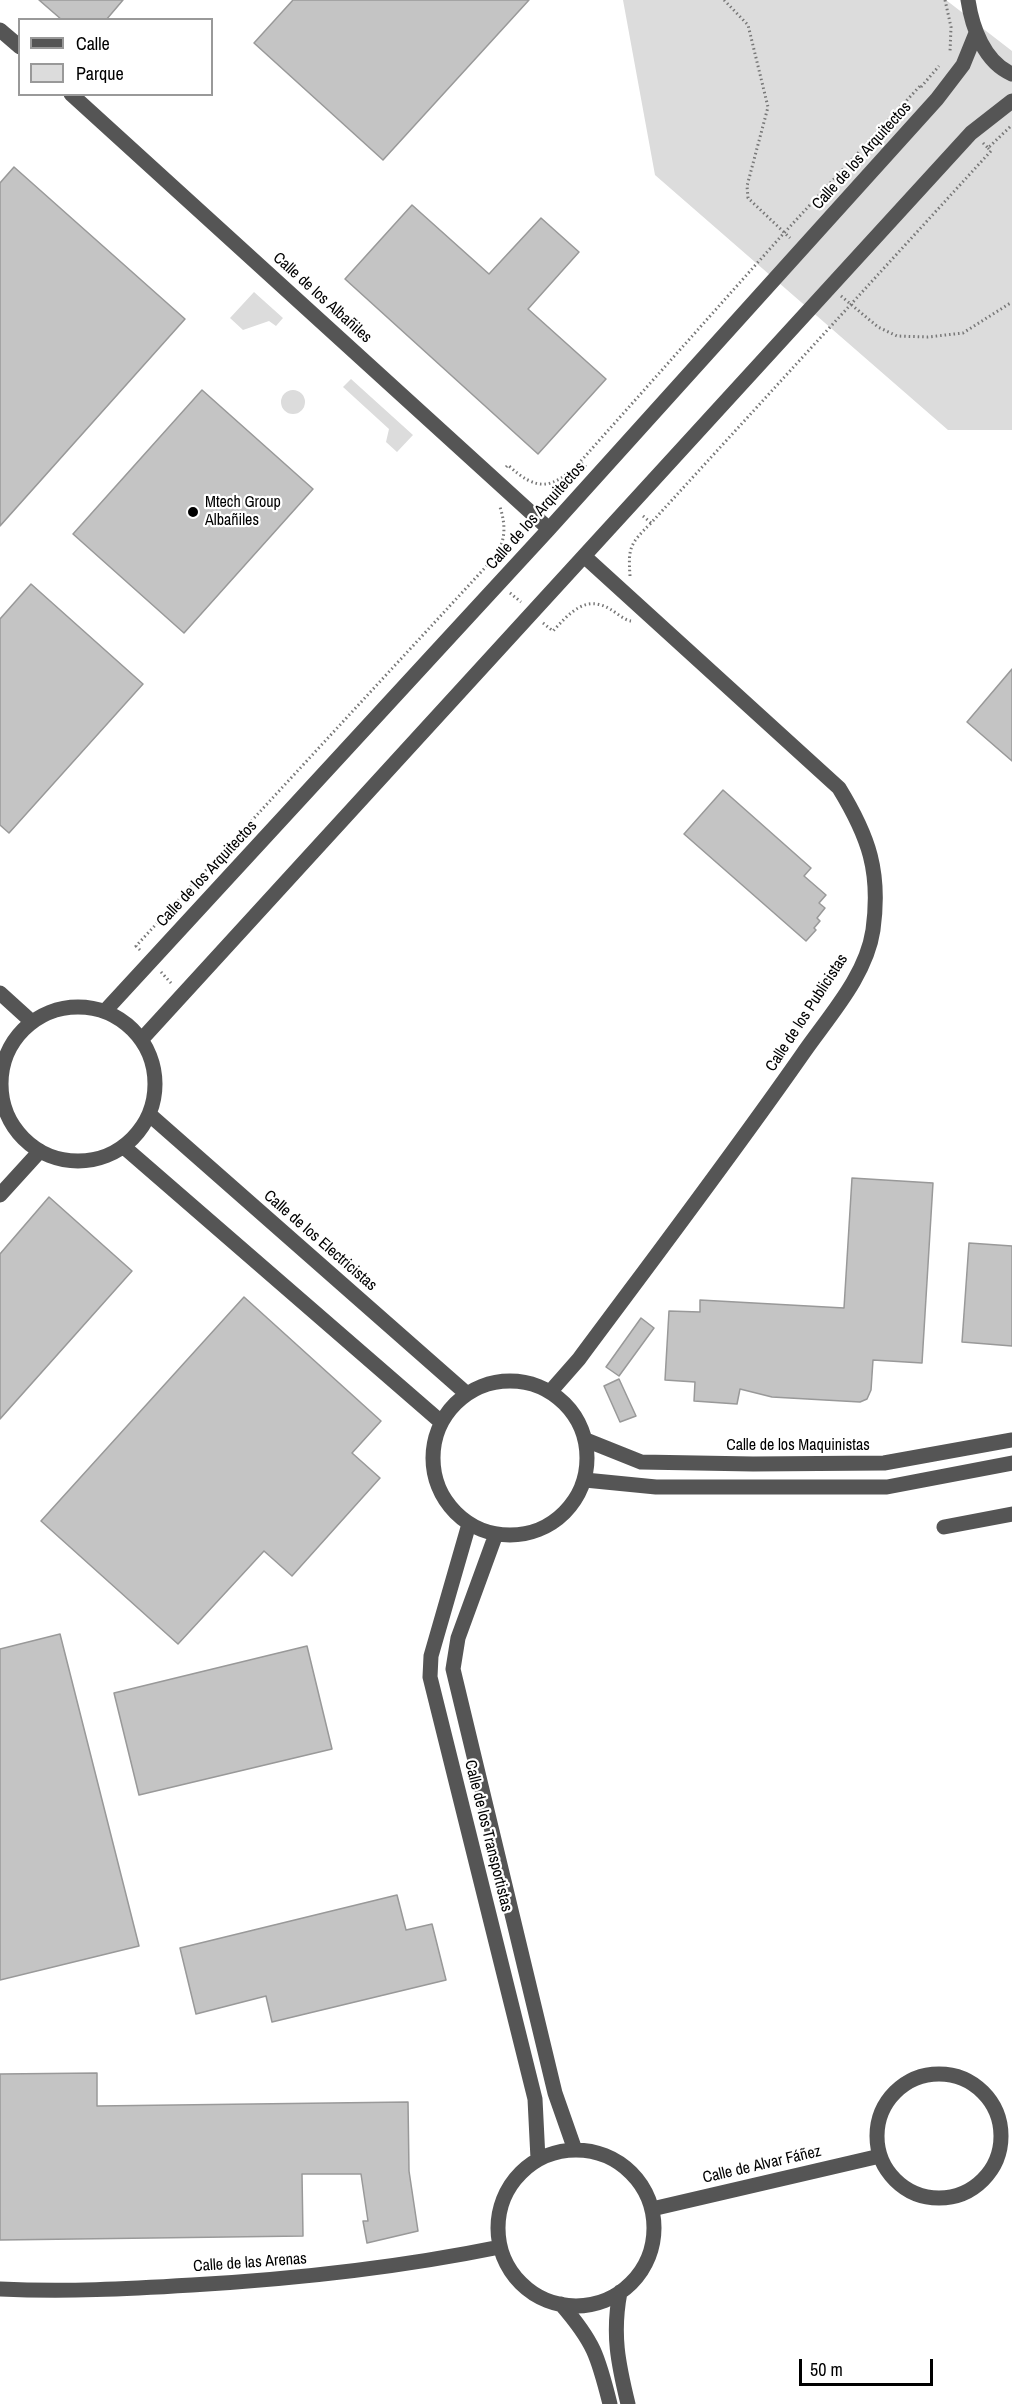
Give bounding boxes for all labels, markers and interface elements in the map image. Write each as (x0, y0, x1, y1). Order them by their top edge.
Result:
legend (18, 18, 213, 96)
text: Calle (76, 31, 110, 56)
text: Parque (76, 61, 124, 86)
street label: Calle de los Arquitectos (809, 98, 915, 214)
street label: Calle de los Albañiles (269, 249, 375, 347)
street label: Calle de los Arquitectos (483, 458, 589, 574)
place label: Mtech Group Albañiles (205, 493, 281, 531)
marker: Mtech Group Albañiles (186, 505, 200, 519)
street label: Calle de los Arquitectos (153, 817, 261, 931)
street label: Calle de los Publicistas (762, 951, 852, 1075)
street label: Calle de los Electricistas (259, 1187, 381, 1295)
street label: Calle de los Maquinistas (726, 1436, 870, 1456)
street label: Calle de los Transportistas (460, 1758, 516, 1914)
street label: Calle de Alvar Fáñez (701, 2142, 823, 2188)
street label: Calle de las Arenas (193, 2249, 307, 2277)
scale bar (802, 2347, 936, 2385)
text: 50 m (810, 2357, 843, 2382)

